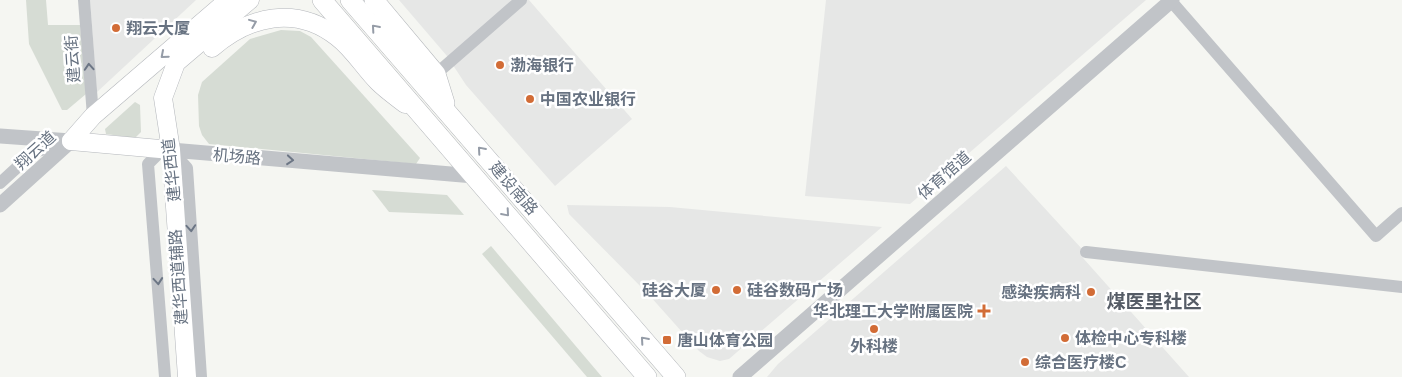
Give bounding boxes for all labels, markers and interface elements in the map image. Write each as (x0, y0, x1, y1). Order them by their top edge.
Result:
one-way arrow (248, 19, 256, 29)
place label: 翔云大厦 (126, 20, 190, 37)
marker: 翔云大厦 (110, 22, 122, 34)
one-way arrow (371, 24, 380, 33)
street label: 建云街 (62, 34, 83, 84)
one-way arrow (160, 50, 169, 59)
place label: 渤海银行 (510, 57, 574, 74)
marker: 渤海银行 (494, 59, 506, 71)
one-way arrow (84, 63, 95, 71)
place label: 中国农业银行 (540, 91, 636, 108)
marker: 中国农业银行 (524, 93, 536, 105)
street label: 翔云道 (12, 128, 59, 173)
street label: 建华西道 (160, 137, 183, 203)
street label: 机场路 (212, 146, 262, 167)
one-way arrow (479, 147, 487, 156)
street label: 体育馆道 (915, 148, 974, 203)
one-way arrow (286, 155, 294, 166)
street label: 建设南路 (486, 159, 541, 218)
one-way arrow (500, 207, 509, 216)
one-way arrow (185, 224, 196, 232)
street label: 建华西道辅路 (167, 228, 190, 325)
one-way arrow (153, 277, 164, 285)
place label: 硅谷大厦 (642, 282, 706, 299)
place label: 硅谷数码广场 (747, 282, 843, 299)
place label: 感染疾病科 (1001, 283, 1081, 301)
marker: 硅谷大厦 (710, 284, 722, 296)
marker: 硅谷数码广场 (731, 284, 743, 296)
marker: 感染疾病科 (1085, 286, 1097, 298)
district label: 煤医里社区 (1106, 291, 1202, 312)
place label: 华北理工大学附属医院 (813, 302, 973, 320)
marker: 华北理工大学附属医院 (977, 304, 991, 318)
marker: 外科楼 (868, 323, 880, 335)
place label: 体检中心专科楼 (1075, 329, 1187, 347)
place label: 唐山体育公园 (677, 332, 773, 349)
marker: 体检中心专科楼 (1059, 332, 1071, 344)
marker: 唐山体育公园 (661, 334, 673, 346)
one-way arrow (641, 337, 650, 346)
place label: 外科楼 (850, 338, 898, 355)
place label: 综合医疗楼C (1035, 354, 1127, 371)
marker: 综合医疗楼C (1019, 356, 1031, 368)

